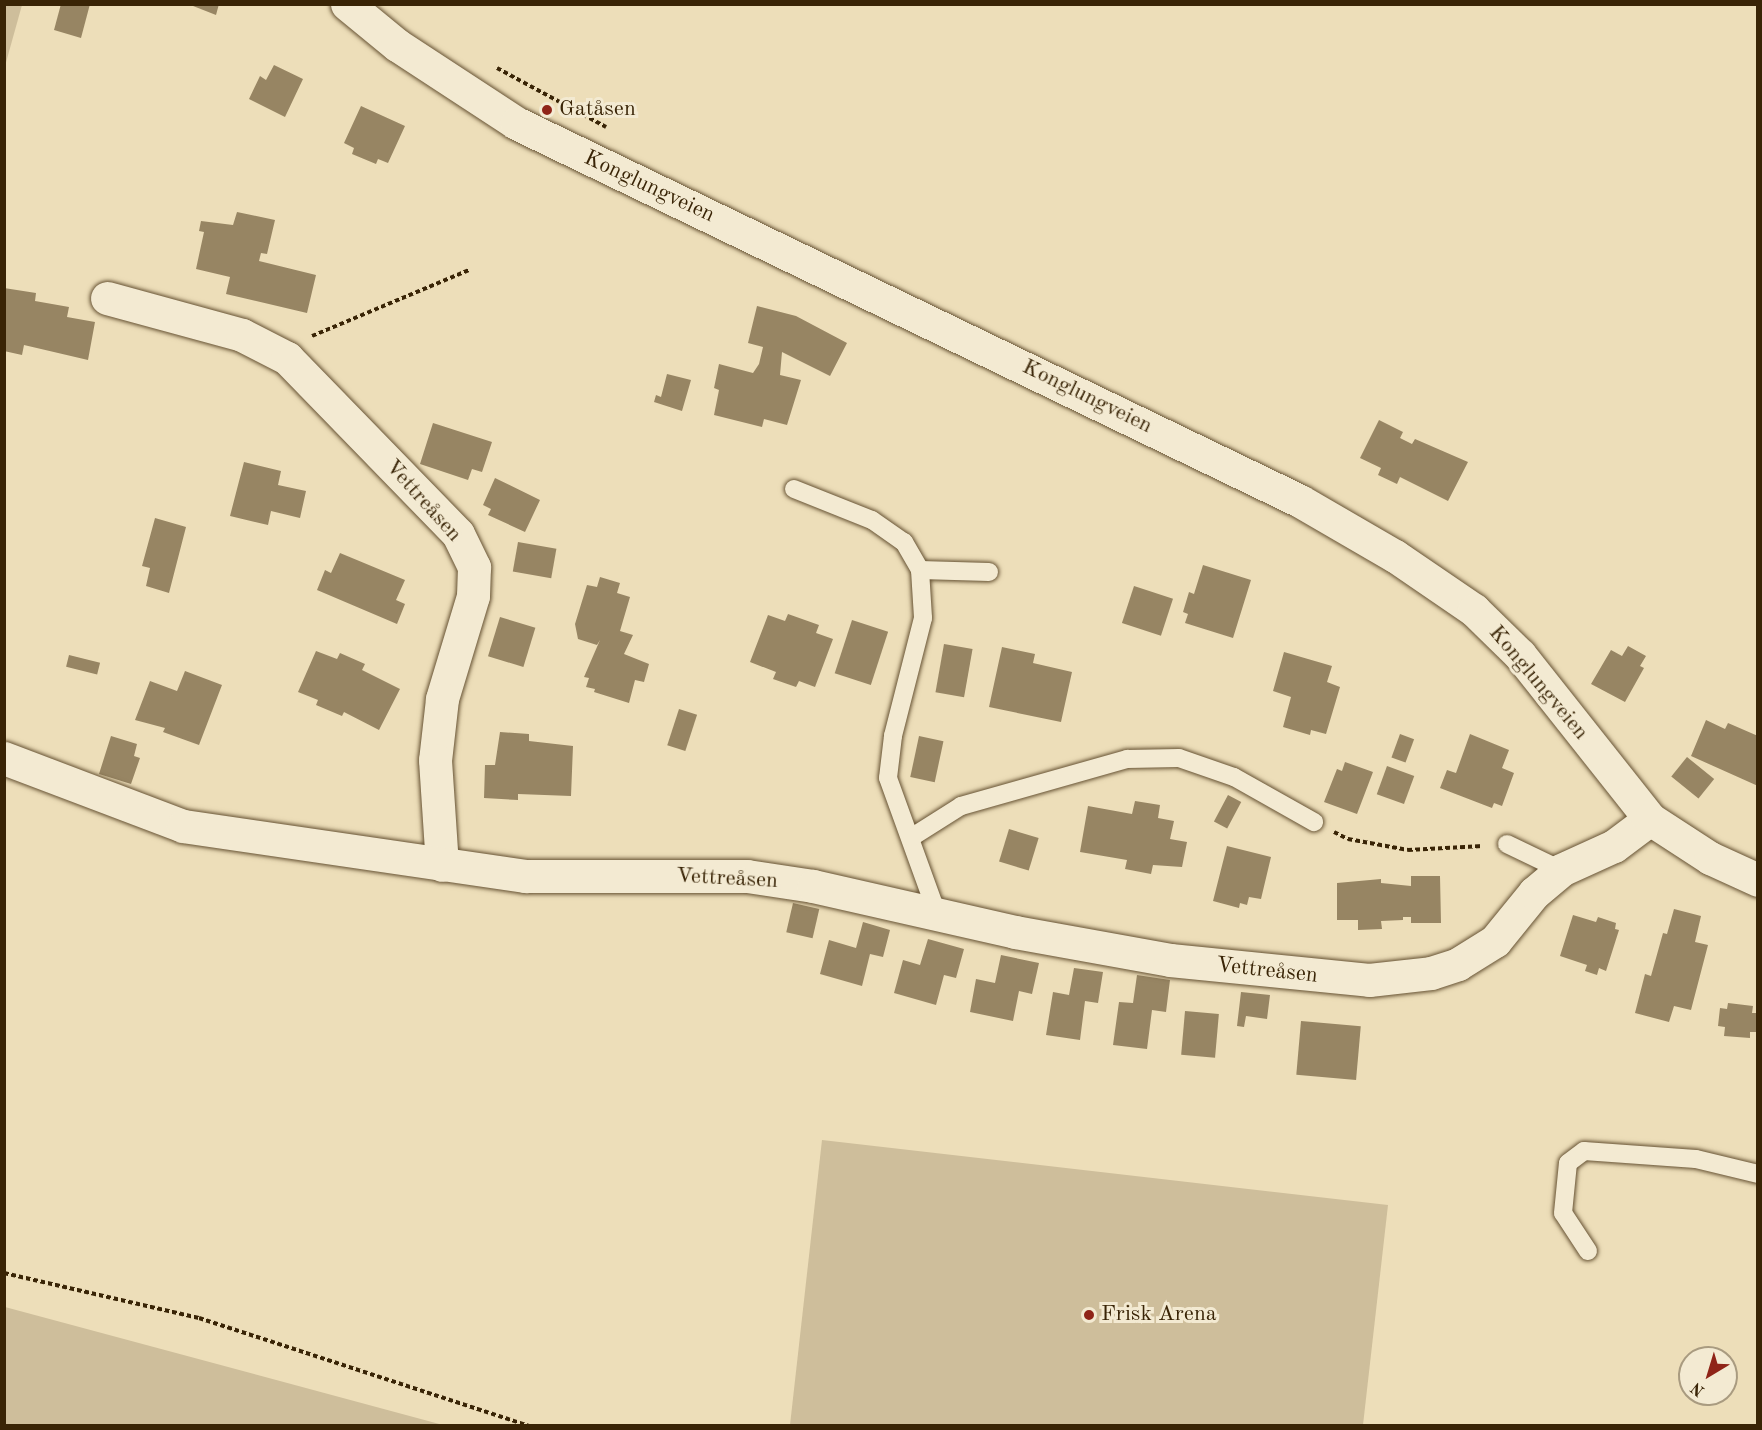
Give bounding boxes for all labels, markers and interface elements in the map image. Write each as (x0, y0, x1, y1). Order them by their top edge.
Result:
place label: Gatåsen (559, 97, 636, 123)
marker: Gatåsen (540, 103, 554, 117)
street label: Konglungveien (579, 145, 719, 229)
street label: Konglungveien (1018, 354, 1156, 440)
street label: Vettreåsen (379, 454, 467, 548)
street label: Konglungveien (1482, 620, 1594, 746)
street label: Vettreåsen (675, 863, 779, 895)
street label: Vettreåsen (1215, 953, 1319, 989)
place label: Frisk Arena (1101, 1302, 1217, 1328)
marker: Frisk Arena (1082, 1308, 1096, 1322)
north arrow (1678, 1346, 1738, 1406)
text: N (1688, 1379, 1708, 1399)

